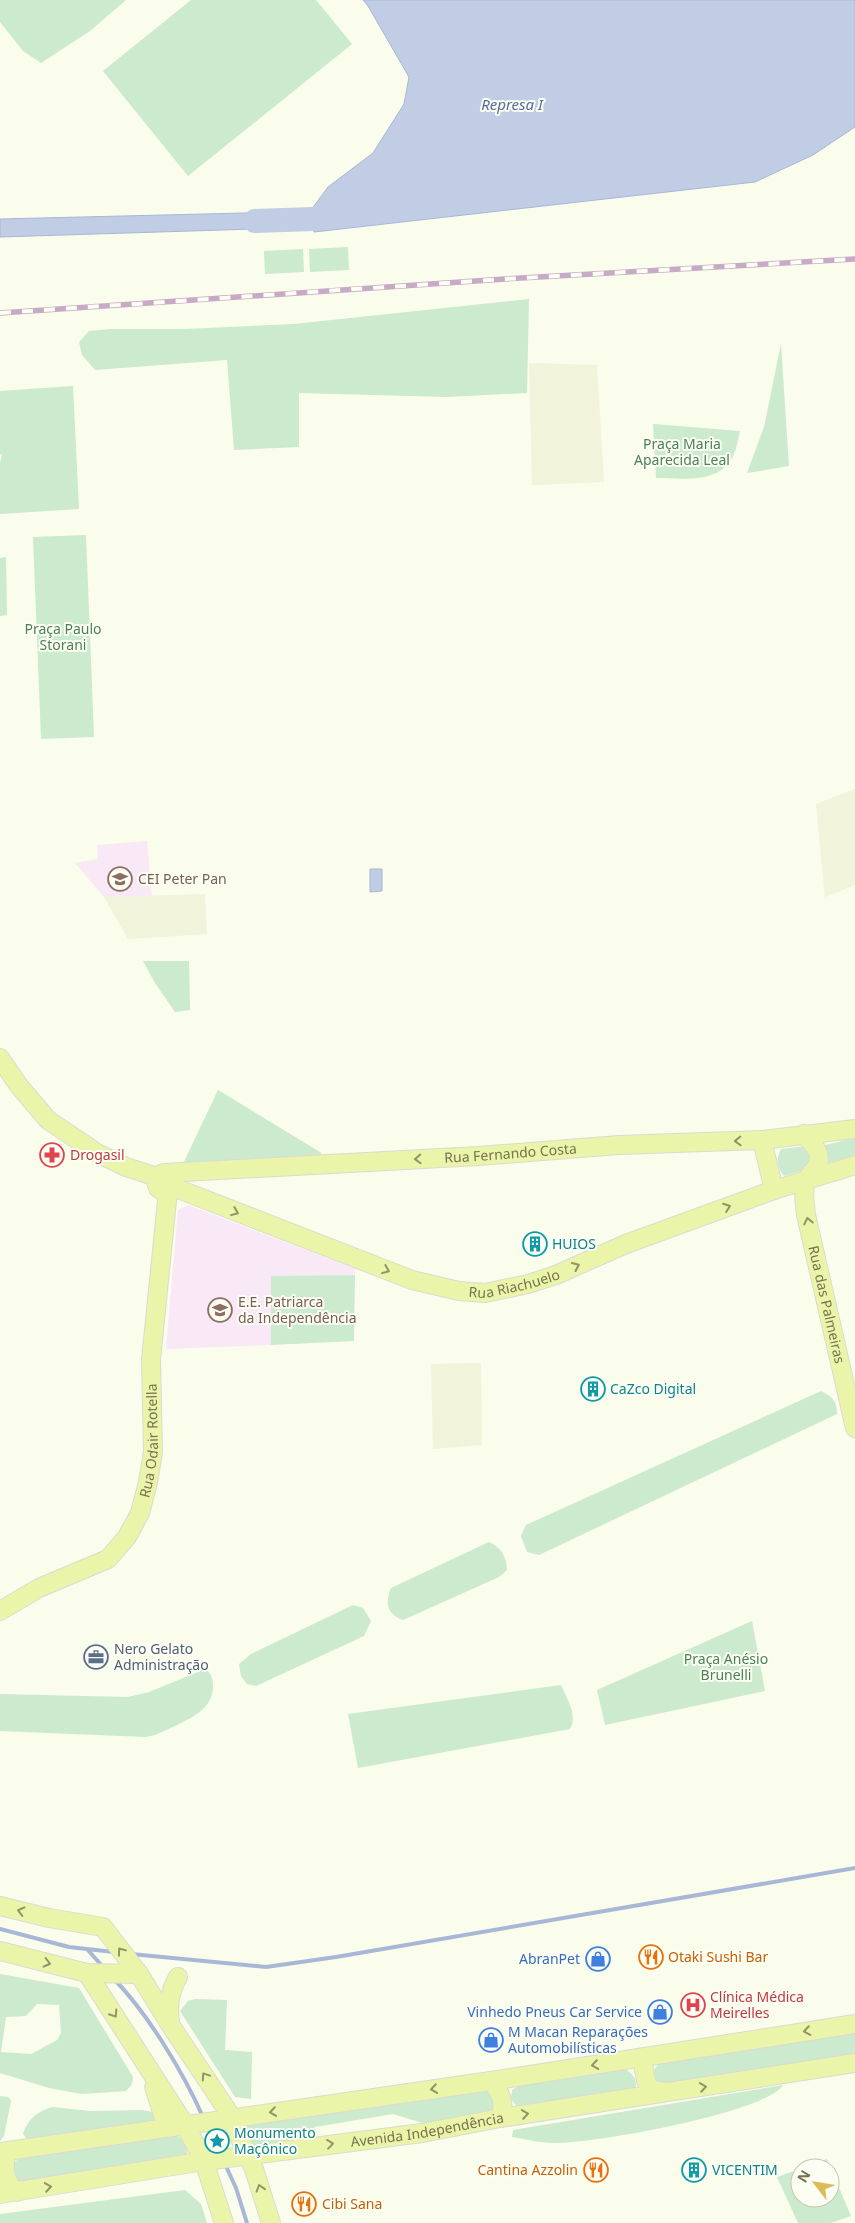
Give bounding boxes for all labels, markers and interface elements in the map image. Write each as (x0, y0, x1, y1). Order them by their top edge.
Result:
water label: Represa I (481, 94, 544, 114)
park label: Praça Maria Aparecida Leal (634, 434, 730, 469)
park label: Praça Paulo Storani (24, 619, 102, 654)
school or university icon: CEI Peter Pan (107, 866, 133, 892)
place label: CEI Peter Pan (138, 869, 227, 888)
one-way arrow (733, 1135, 741, 1146)
street label: Rua Fernando Costa (444, 1138, 577, 1167)
pharmacy icon: Drogasil (39, 1142, 65, 1168)
place label: Drogasil (70, 1145, 125, 1164)
one-way arrow (414, 1153, 422, 1164)
one-way arrow (722, 1203, 731, 1213)
one-way arrow (230, 1206, 238, 1216)
one-way arrow (803, 1217, 813, 1226)
building icon: HUIOS (522, 1231, 548, 1257)
place label: HUIOS (552, 1234, 596, 1253)
street label: Rua das Palmeiras (804, 1244, 850, 1366)
one-way arrow (571, 1261, 580, 1272)
one-way arrow (381, 1264, 390, 1274)
street label: Rua Riachuelo (468, 1264, 562, 1302)
place label: E.E. Patriarca da Independência (238, 1292, 357, 1327)
school or university icon: E.E. Patriarca da Independência (207, 1297, 233, 1323)
building icon: CaZco Digital (580, 1376, 606, 1402)
place label: CaZco Digital (610, 1379, 696, 1398)
street label: Rua Odair Rotella (134, 1383, 162, 1500)
place label: Nero Gelato Administração (114, 1639, 209, 1674)
office icon: Nero Gelato Administração (83, 1644, 109, 1670)
park label: Praça Anésio Brunelli (684, 1649, 768, 1684)
one-way arrow (18, 1907, 26, 1917)
restaurant icon: Otaki Sushi Bar (638, 1944, 664, 1970)
shop icon: AbranPet (585, 1946, 611, 1972)
one-way arrow (118, 1947, 127, 1956)
place label: Otaki Sushi Bar (668, 1947, 768, 1966)
place label: AbranPet (519, 1949, 580, 1968)
one-way arrow (43, 1957, 52, 1968)
place label: Clínica Médica Meirelles (710, 1987, 804, 2022)
hospital icon: Clínica Médica Meirelles (680, 1992, 706, 2018)
shop icon: Vinhedo Pneus Car Service (647, 1999, 673, 2025)
place label: Vinhedo Pneus Car Service (467, 2002, 642, 2021)
one-way arrow (108, 2008, 117, 2017)
place label: M Macan Reparações Automobilísticas (508, 2022, 648, 2057)
one-way arrow (803, 2026, 811, 2036)
shop icon: M Macan Reparações Automobilísticas (478, 2027, 504, 2053)
one-way arrow (590, 2060, 599, 2070)
one-way arrow (202, 2073, 211, 2082)
one-way arrow (429, 2083, 437, 2094)
one-way arrow (699, 2083, 707, 2093)
one-way arrow (269, 2106, 277, 2116)
street label: Avenida Independência (349, 2108, 505, 2151)
one-way arrow (521, 2110, 529, 2120)
place label: Monumento Maçônico (234, 2123, 316, 2158)
place icon: Monumento Maçônico (204, 2128, 230, 2154)
one-way arrow (326, 2139, 334, 2150)
restaurant icon: Cantina Azzolin (583, 2157, 609, 2183)
building icon: VICENTIM (681, 2157, 707, 2183)
north arrow (790, 2158, 840, 2208)
place label: Cantina Azzolin (477, 2160, 578, 2179)
place label: VICENTIM (712, 2160, 778, 2179)
text: N (792, 2166, 815, 2186)
one-way arrow (44, 2182, 53, 2192)
one-way arrow (256, 2185, 266, 2193)
restaurant icon: Cibi Sana (291, 2191, 317, 2217)
place label: Cibi Sana (322, 2194, 382, 2213)

